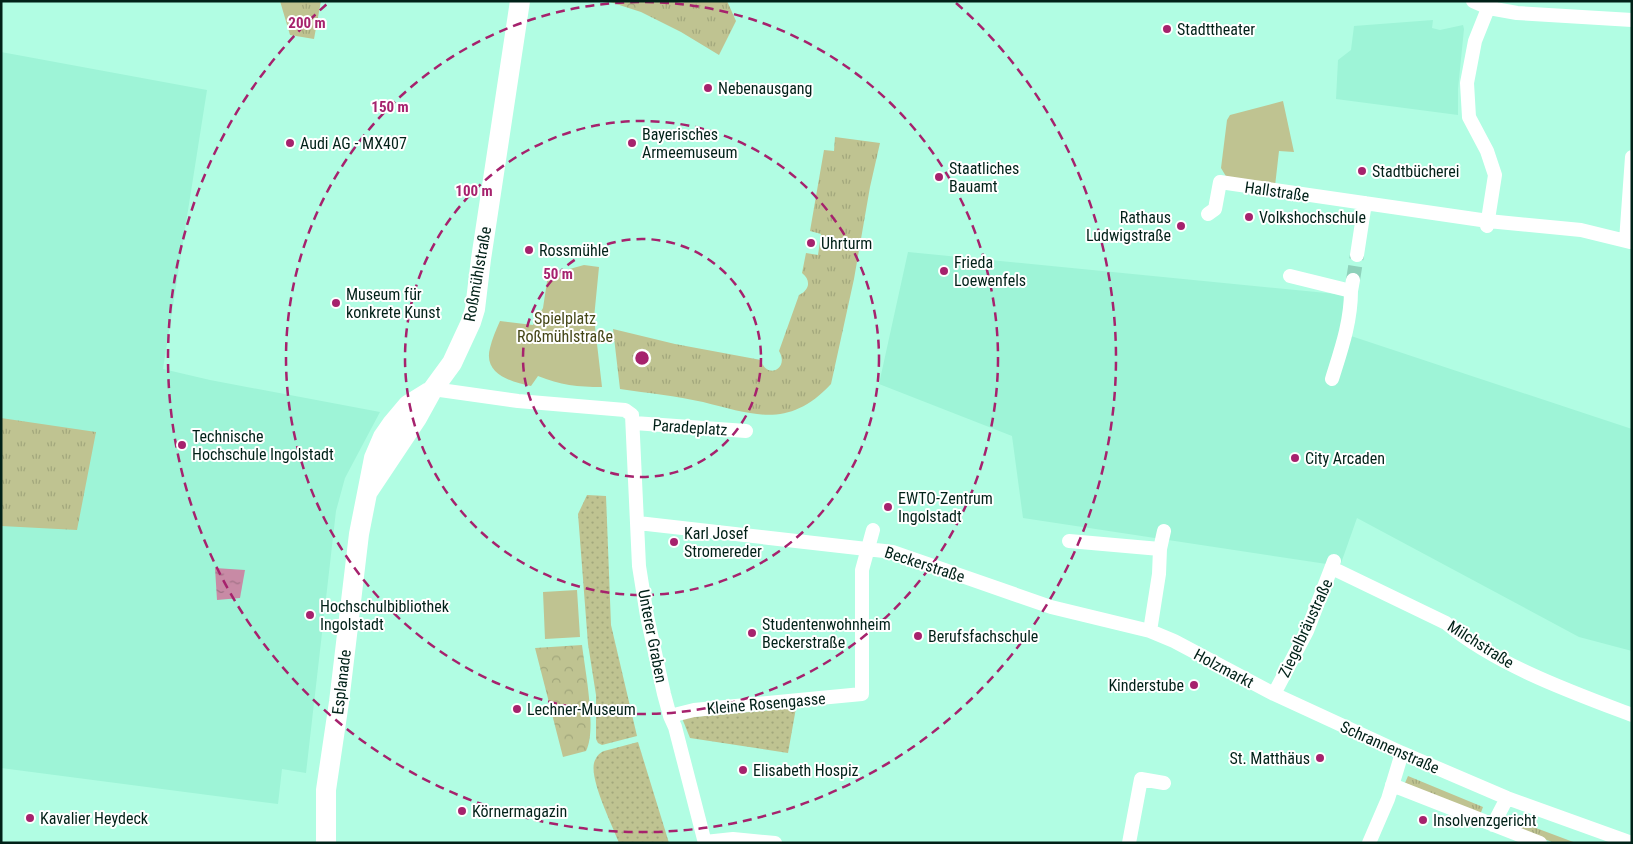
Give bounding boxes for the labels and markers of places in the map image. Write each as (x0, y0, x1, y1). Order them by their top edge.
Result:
place label: Stadttheater (1177, 20, 1255, 39)
marker: Stadttheater (1161, 23, 1173, 35)
place label: Nebenausgang (718, 79, 812, 98)
marker: Nebenausgang (702, 82, 714, 94)
place label: Bayerisches Armeemuseum (642, 125, 738, 162)
place label: Audi AG - MX407 (300, 134, 407, 153)
marker: Audi AG - MX407 (284, 137, 296, 149)
marker: Bayerisches Armeemuseum (626, 137, 638, 149)
place label: Staatliches Bauamt (949, 159, 1019, 196)
place label: Stadtbücherei (1372, 162, 1460, 181)
marker: Stadtbücherei (1356, 165, 1368, 177)
marker: Staatliches Bauamt (933, 171, 945, 183)
place label: Rathaus Ludwigstraße (1086, 208, 1171, 245)
place label: Volkshochschule (1259, 208, 1366, 227)
marker: Volkshochschule (1243, 211, 1255, 223)
marker: Rathaus Ludwigstraße (1175, 220, 1187, 232)
place label: Uhrturm (821, 234, 872, 253)
marker: Uhrturm (805, 237, 817, 249)
place label: Rossmühle (539, 241, 609, 260)
marker: Rossmühle (523, 244, 535, 256)
place label: Frieda Loewenfels (954, 253, 1026, 290)
marker: Frieda Loewenfels (938, 265, 950, 277)
place label: Museum für konkrete Kunst (346, 285, 441, 322)
marker: Museum für konkrete Kunst (330, 297, 342, 309)
centre of rings (633, 349, 651, 367)
place label: Technische Hochschule Ingolstadt (192, 427, 334, 464)
marker: Technische Hochschule Ingolstadt (176, 439, 188, 451)
place label: City Arcaden (1305, 449, 1385, 468)
marker: City Arcaden (1289, 452, 1301, 464)
place label: EWTO-Zentrum Ingolstadt (898, 489, 993, 526)
marker: EWTO-Zentrum Ingolstadt (882, 501, 894, 513)
place label: Karl Josef Stromereder (684, 524, 762, 561)
marker: Karl Josef Stromereder (668, 536, 680, 548)
place label: Hochschulbibliothek Ingolstadt (320, 597, 450, 634)
marker: Hochschulbibliothek Ingolstadt (304, 609, 316, 621)
place label: Studentenwohnheim Beckerstraße (762, 615, 891, 652)
marker: Studentenwohnheim Beckerstraße (746, 627, 758, 639)
place label: Berufsfachschule (928, 627, 1038, 646)
marker: Berufsfachschule (912, 630, 924, 642)
place label: Kinderstube (1108, 676, 1184, 695)
marker: Kinderstube (1188, 679, 1200, 691)
place label: Lechner-Museum (527, 700, 636, 719)
marker: Lechner-Museum (511, 703, 523, 715)
place label: St. Matthäus (1229, 749, 1310, 768)
marker: St. Matthäus (1314, 752, 1326, 764)
place label: Elisabeth Hospiz (753, 761, 859, 780)
marker: Elisabeth Hospiz (737, 764, 749, 776)
place label: Körnermagazin (472, 802, 567, 821)
marker: Körnermagazin (456, 805, 468, 817)
place label: Kavalier Heydeck (40, 809, 149, 828)
place label: Insolvenzgericht (1433, 811, 1537, 830)
marker: Kavalier Heydeck (24, 812, 36, 824)
marker: Insolvenzgericht (1417, 814, 1429, 826)

